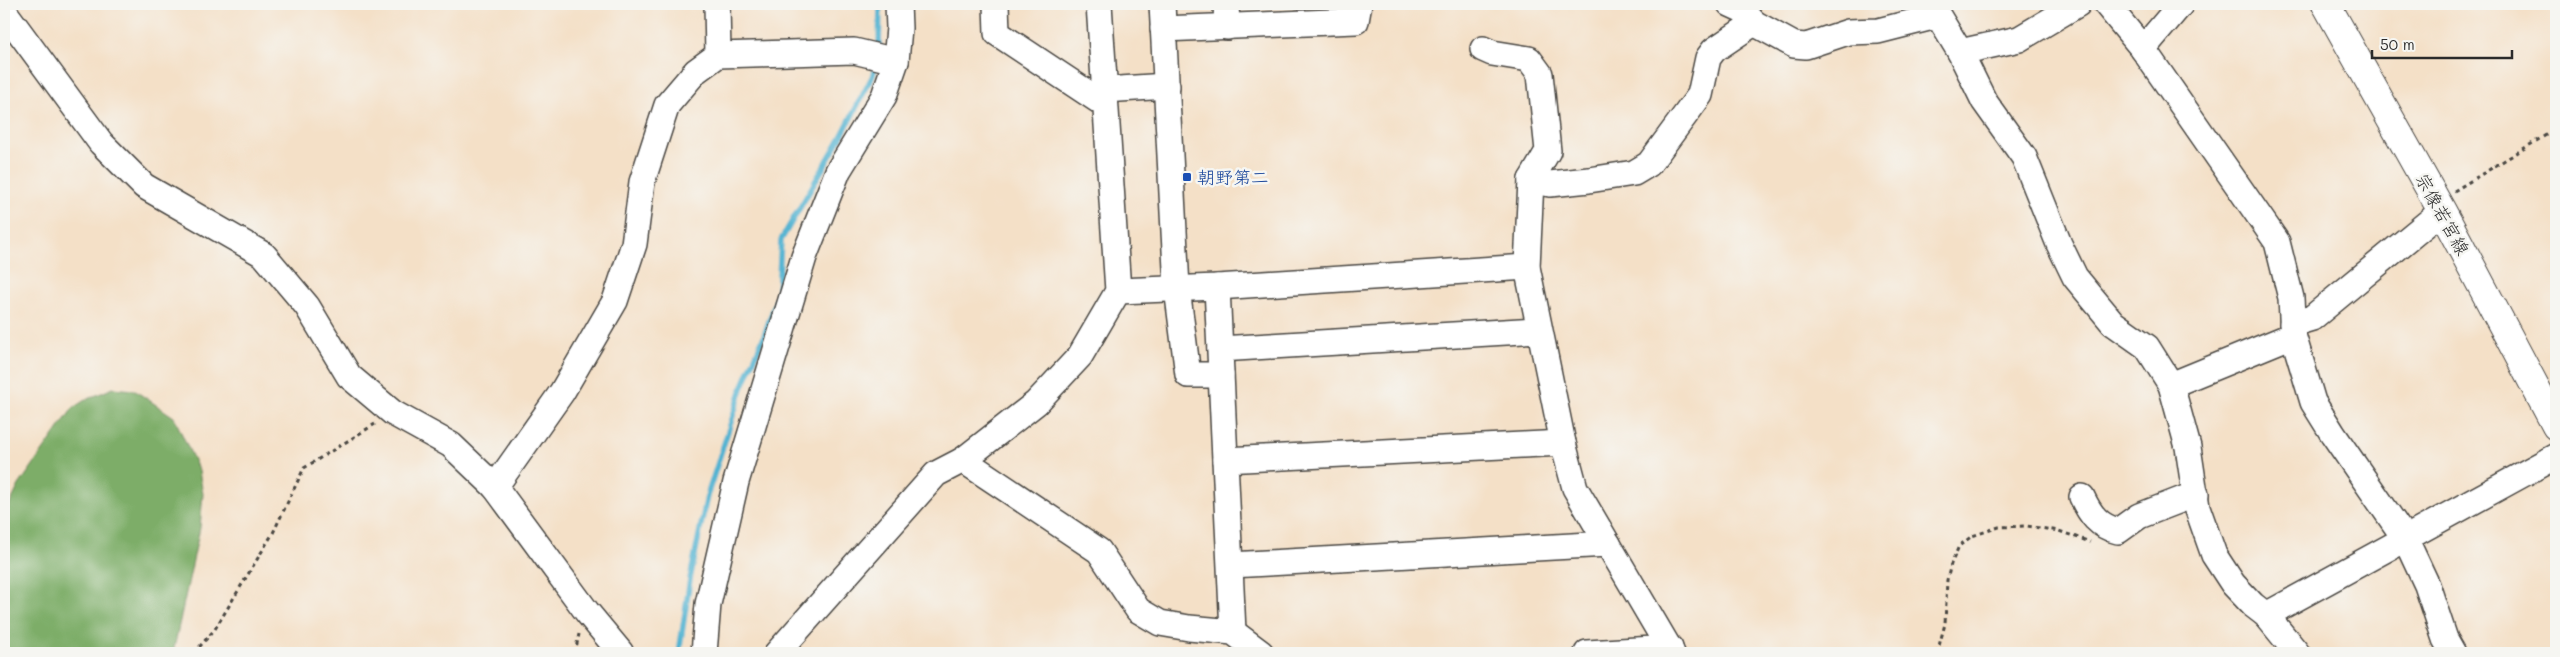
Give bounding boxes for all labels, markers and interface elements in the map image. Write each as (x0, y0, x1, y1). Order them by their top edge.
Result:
scale bar (2372, 28, 2512, 60)
text: 50 m (2380, 34, 2415, 54)
place label: 朝野第二 (1197, 165, 1269, 189)
street label: 宗像若宮線 (2411, 169, 2475, 259)
marker: 朝野第二 (1181, 171, 1193, 183)

